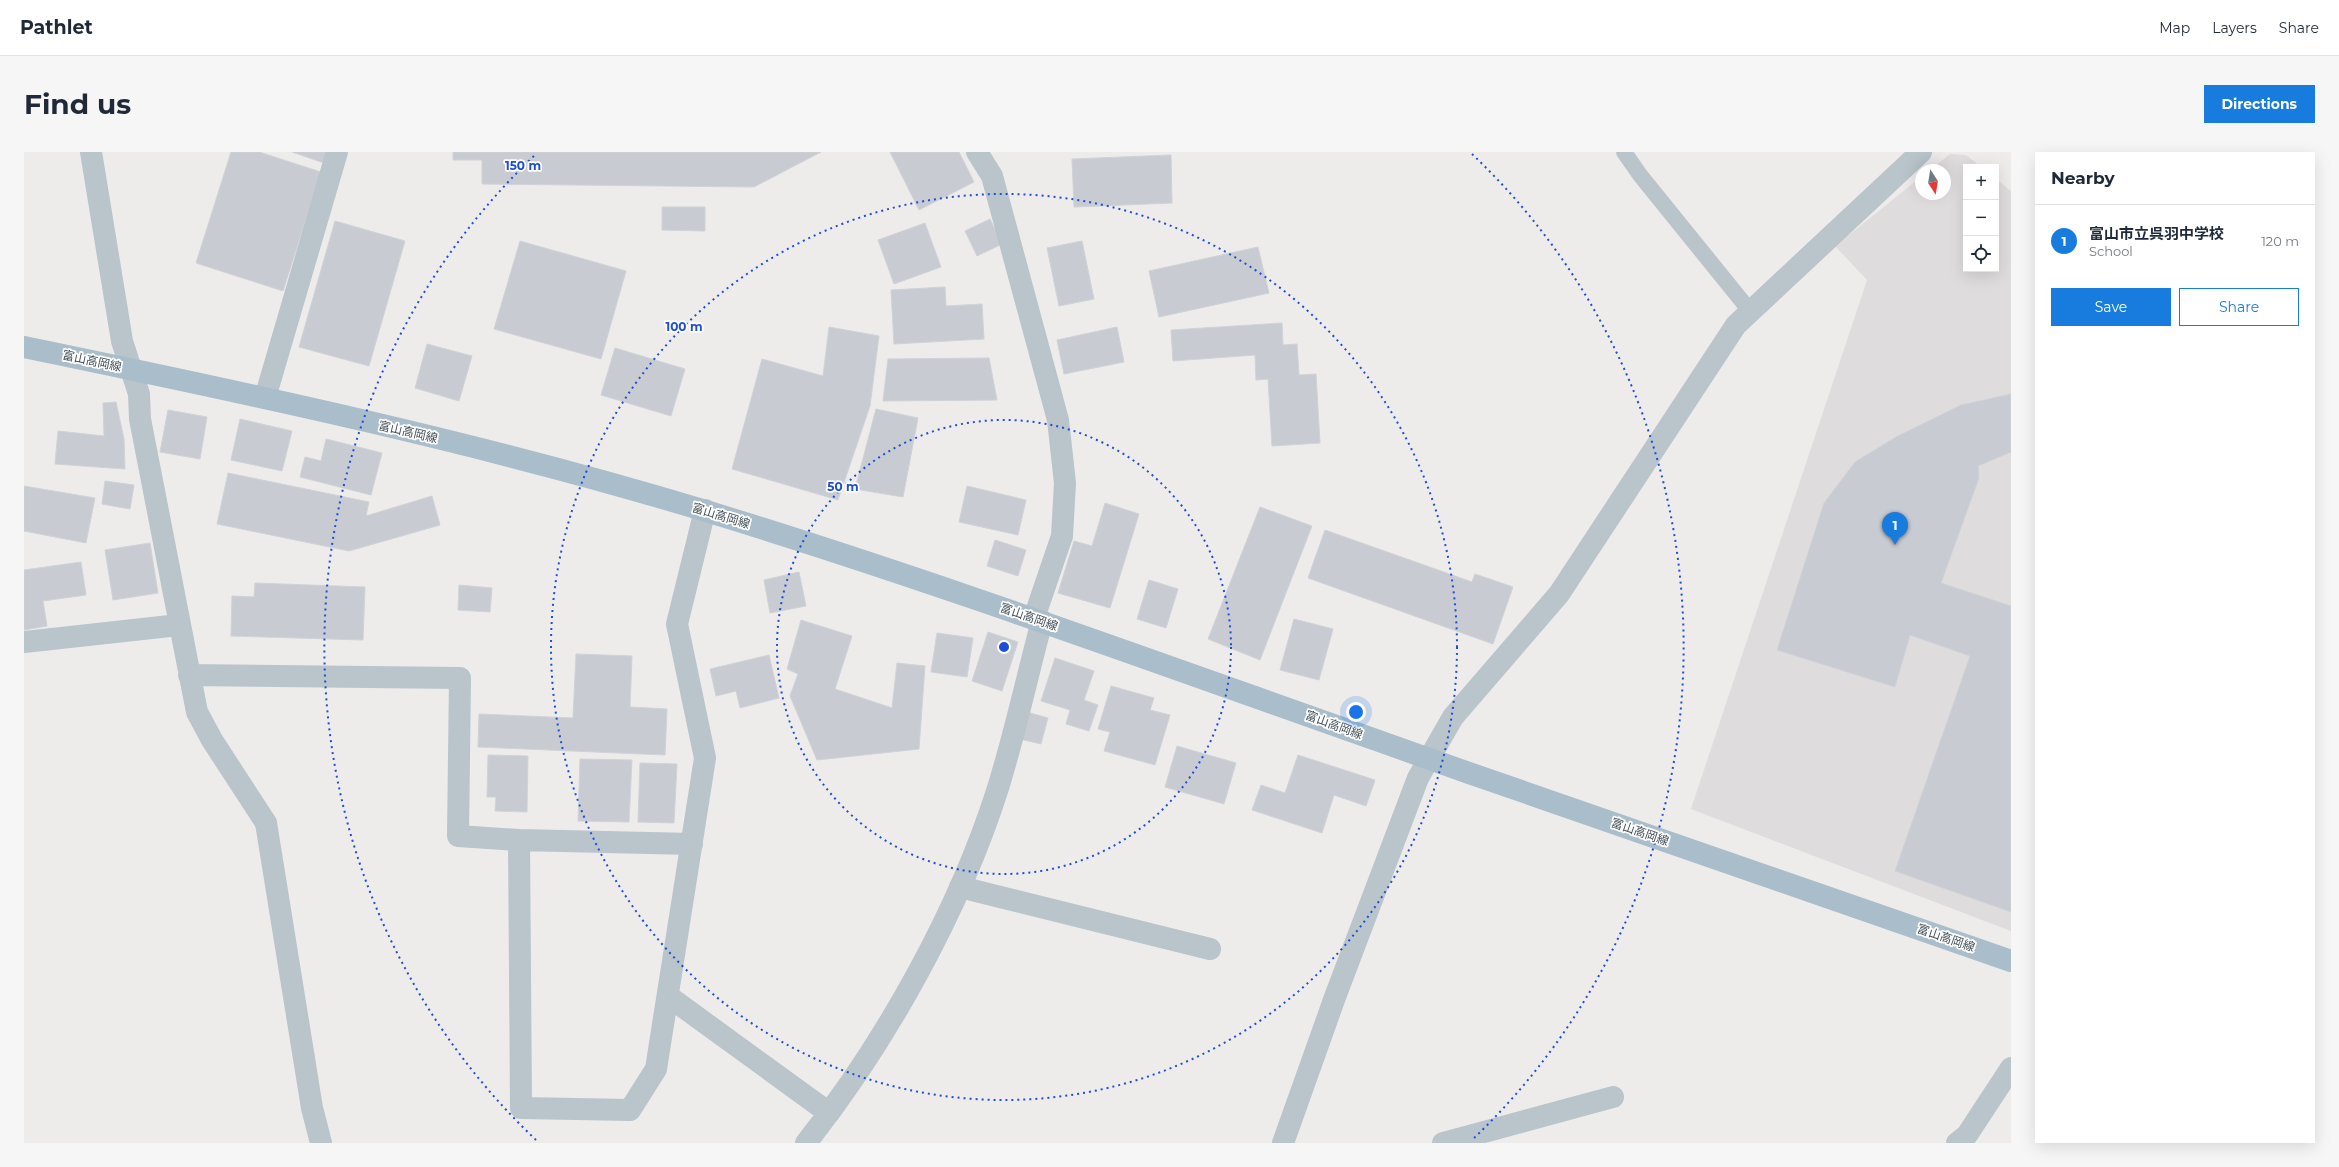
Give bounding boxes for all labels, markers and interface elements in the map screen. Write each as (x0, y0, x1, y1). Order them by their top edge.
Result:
text: Pathlet (20, 16, 93, 39)
text: Map (2159, 19, 2190, 37)
text: Layers (2212, 19, 2257, 37)
text: Share (2279, 19, 2319, 37)
button: Directions (2204, 85, 2315, 123)
text: Find us (24, 87, 131, 121)
text: 150 m (505, 158, 541, 173)
north arrow (1915, 164, 1951, 200)
map controls (1963, 164, 1999, 272)
button: + (1963, 164, 1999, 200)
text: Nearby (2051, 168, 2115, 188)
button: − (1963, 200, 1999, 236)
text: 富山市立呉羽中学校 (2089, 224, 2224, 243)
text: 1 (2061, 233, 2067, 249)
text: 120 m (2261, 233, 2299, 249)
button: locate (1963, 236, 1999, 272)
text: School (2089, 243, 2133, 259)
button: Save (2051, 288, 2171, 326)
button: Share (2179, 288, 2299, 326)
text: 100 m (666, 319, 702, 334)
street label: 富山高岡線 (61, 347, 123, 374)
street label: 富山高岡線 (377, 417, 439, 446)
text: 50 m (827, 479, 859, 494)
street label: 富山高岡線 (690, 500, 752, 531)
pin: 1 (1882, 512, 1908, 545)
street label: 富山高岡線 (998, 600, 1060, 633)
centre of rings (997, 640, 1011, 654)
your location (1346, 702, 1366, 722)
street label: 富山高岡線 (1303, 707, 1365, 742)
street label: 富山高岡線 (1609, 815, 1671, 848)
street label: 富山高岡線 (1915, 921, 1977, 954)

